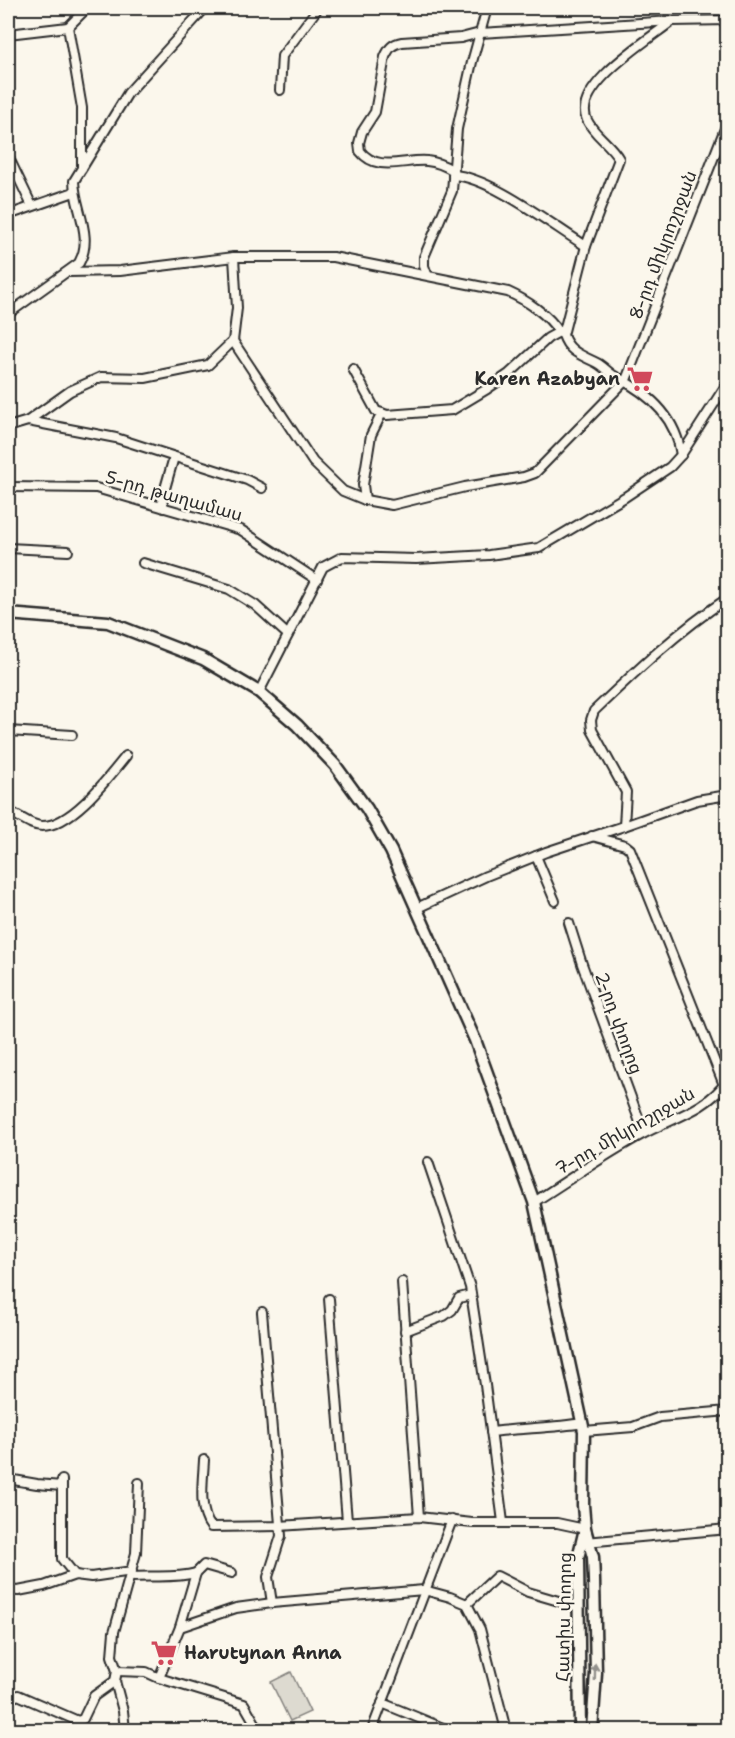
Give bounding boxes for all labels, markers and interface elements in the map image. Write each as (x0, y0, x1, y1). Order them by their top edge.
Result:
street label: 8-րդ միկրոշրջան (624, 167, 702, 323)
supermarket icon: Karen Azabyan (625, 364, 655, 394)
place label: Karen Azabyan (474, 367, 620, 391)
street label: 5-րդ թաղամաս (103, 465, 245, 527)
street label: 2-րդ փողոց (589, 968, 649, 1078)
street label: 7-րդ միկրոշրջան (551, 1081, 699, 1181)
street label: Հատիս փողոց (551, 1552, 577, 1682)
supermarket icon: Harutynan Anna (149, 1638, 179, 1668)
place label: Harutynan Anna (184, 1641, 342, 1665)
one-way arrow (590, 1663, 600, 1682)

